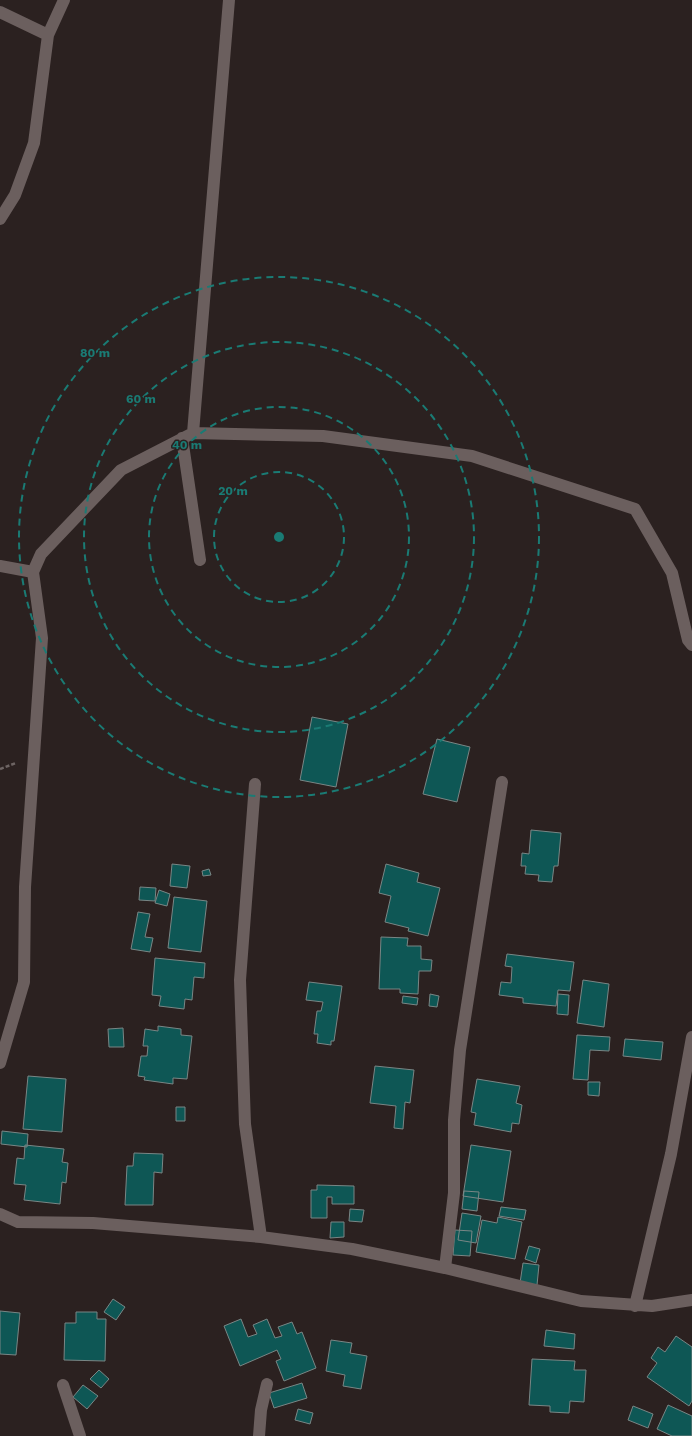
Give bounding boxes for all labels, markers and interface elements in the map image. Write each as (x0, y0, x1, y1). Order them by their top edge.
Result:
text: 80 m (80, 346, 110, 360)
text: 60 m (126, 392, 156, 406)
text: 40 m (172, 438, 202, 452)
text: 20 m (218, 484, 248, 498)
centre of rings (272, 530, 286, 544)

